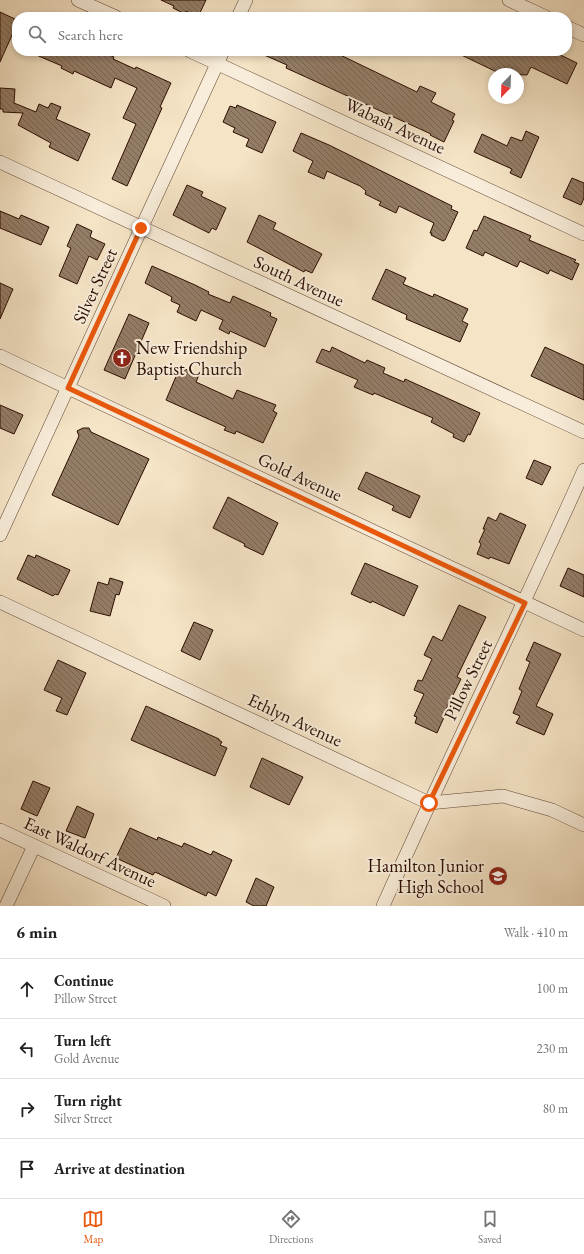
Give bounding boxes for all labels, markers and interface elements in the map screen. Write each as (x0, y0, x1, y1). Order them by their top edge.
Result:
search box (12, 12, 572, 56)
icon: search (26, 23, 48, 45)
text: Search here (58, 25, 123, 44)
north arrow (488, 68, 524, 104)
street label: Wabash Avenue (341, 92, 449, 159)
route end (132, 219, 150, 237)
street label: Silver Street (67, 244, 122, 327)
street label: South Avenue (250, 250, 348, 311)
place label: New Friendship Baptist Church (136, 336, 247, 380)
church icon: New Friendship Baptist Church (111, 347, 133, 369)
street label: Gold Avenue (254, 447, 346, 506)
street label: Pillow Street (438, 635, 497, 724)
street label: Ethlyn Avenue (244, 688, 346, 751)
route start (420, 794, 438, 812)
street label: East Waldorf Avenue (20, 811, 160, 892)
place label: Hamilton Junior High School (367, 854, 484, 898)
school or university icon: Hamilton Junior High School (487, 865, 509, 887)
text: 6 min (16, 921, 57, 943)
text: Walk · 410 m (504, 924, 568, 941)
text: Continue (54, 971, 114, 990)
icon: ahead (16, 978, 38, 1000)
text: 100 m (537, 980, 568, 997)
text: Pillow Street (54, 990, 117, 1007)
text: Turn left (54, 1031, 111, 1050)
icon: left (16, 1038, 38, 1060)
text: 230 m (537, 1040, 568, 1057)
text: Gold Avenue (54, 1050, 119, 1067)
text: Turn right (54, 1091, 122, 1110)
icon: right (16, 1098, 38, 1120)
text: 80 m (543, 1100, 568, 1117)
text: Silver Street (54, 1110, 112, 1127)
icon: arrive (16, 1158, 38, 1180)
text: Arrive at destination (54, 1159, 185, 1178)
tab: Map (82, 1208, 104, 1246)
tab: Directions (269, 1208, 313, 1246)
tab: Saved (478, 1208, 502, 1246)

